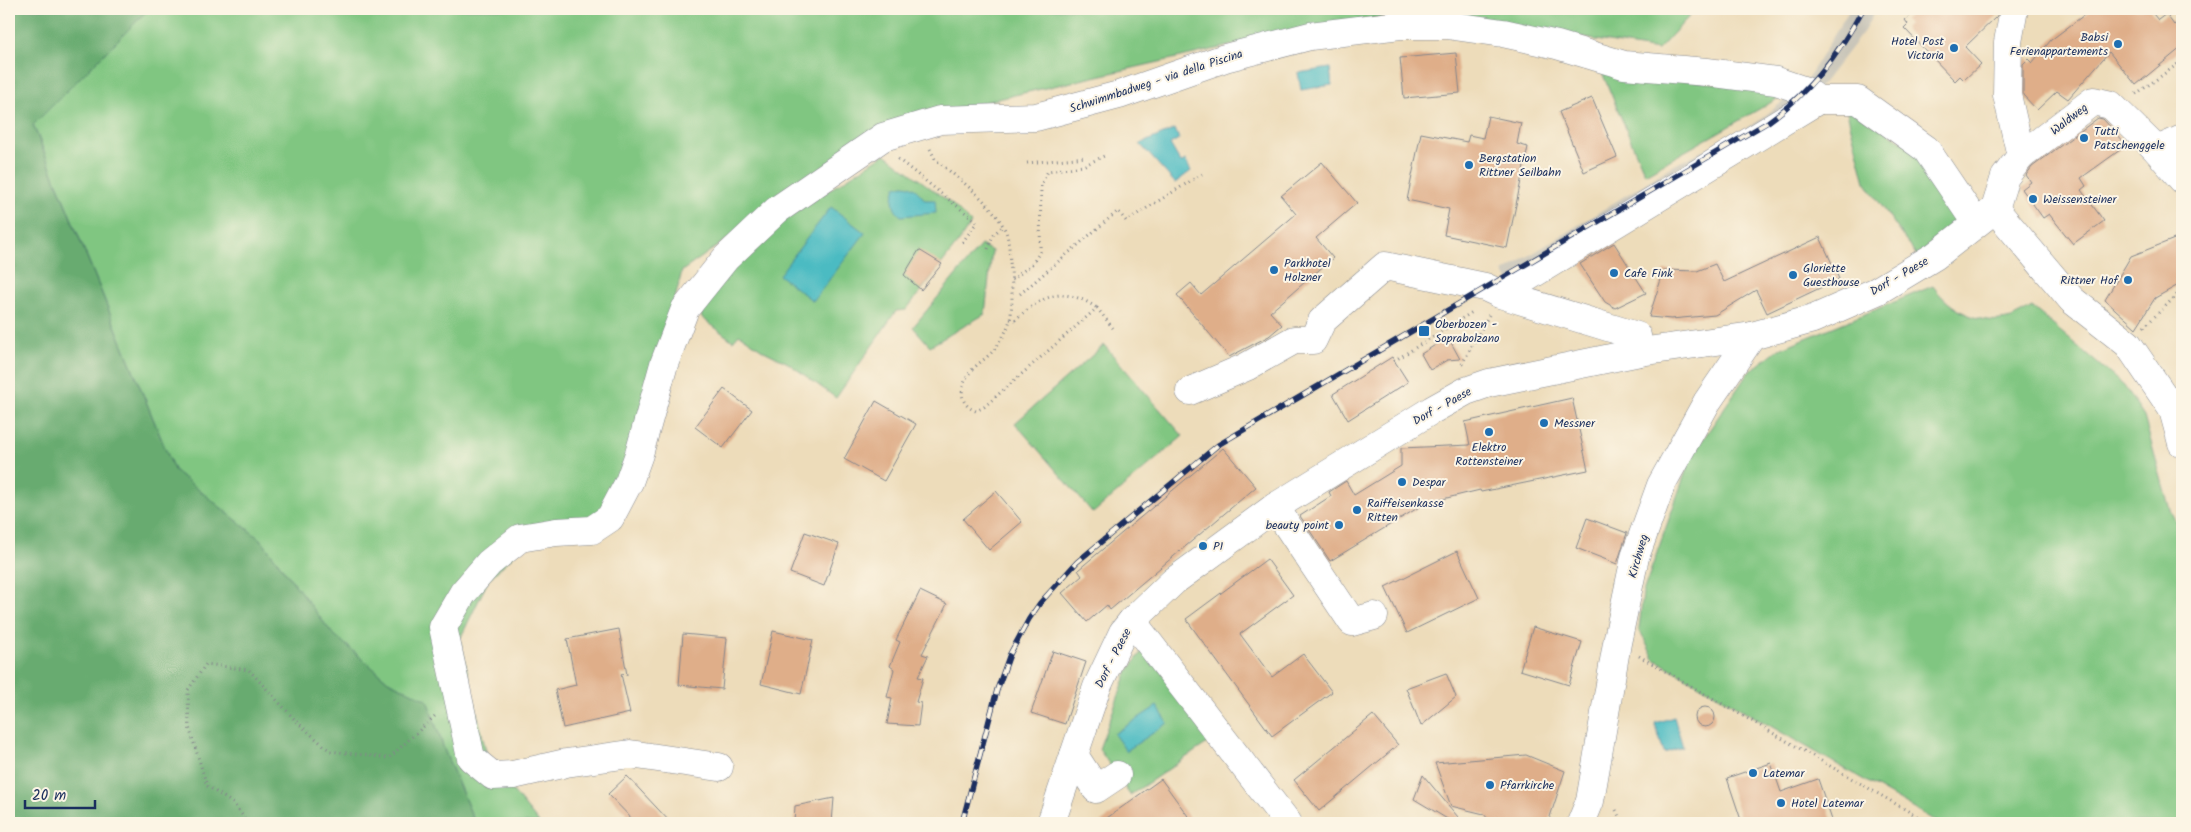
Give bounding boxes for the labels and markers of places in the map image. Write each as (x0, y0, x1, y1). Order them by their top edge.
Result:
place label: Babsi Ferienappartements (2010, 28, 2109, 61)
place label: Hotel Post Victoria (1891, 32, 1944, 65)
marker: Babsi Ferienappartements (2112, 38, 2124, 50)
marker: Hotel Post Victoria (1948, 42, 1960, 54)
place label: Tutti Patschenggele (2094, 122, 2165, 155)
marker: Tutti Patschenggele (2078, 132, 2090, 144)
place label: Bergstation Rittner Seilbahn (1479, 149, 1561, 182)
marker: Bergstation Rittner Seilbahn (1463, 159, 1475, 171)
place label: Weissensteiner (2043, 190, 2117, 209)
marker: Weissensteiner (2027, 193, 2039, 205)
place label: Parkhotel Holzner (1284, 254, 1331, 287)
place label: Gloriette Guesthouse (1803, 259, 1860, 292)
marker: Parkhotel Holzner (1268, 264, 1280, 276)
place label: Cafe Fink (1624, 264, 1673, 283)
marker: Cafe Fink (1608, 267, 1620, 279)
marker: Gloriette Guesthouse (1787, 269, 1799, 281)
place label: Rittner Hof (2060, 271, 2119, 290)
marker: Rittner Hof (2122, 274, 2134, 286)
place label: Oberbozen - Soprabolzano (1435, 315, 1500, 348)
marker: Oberbozen - Soprabolzano (1417, 324, 1431, 338)
place label: Messner (1554, 414, 1596, 433)
marker: Messner (1538, 417, 1550, 429)
marker: Elektro Rottensteiner (1483, 426, 1495, 438)
place label: Elektro Rottensteiner (1455, 438, 1524, 471)
place label: Despar (1412, 473, 1447, 492)
marker: Despar (1396, 476, 1408, 488)
place label: Raiffeisenkasse Ritten (1367, 494, 1444, 527)
marker: Raiffeisenkasse Ritten (1351, 504, 1363, 516)
place label: beauty point (1266, 516, 1329, 535)
marker: beauty point (1333, 519, 1345, 531)
place label: P1 (1213, 537, 1224, 556)
marker: P1 (1197, 540, 1209, 552)
place label: Latemar (1763, 764, 1805, 783)
marker: Latemar (1747, 767, 1759, 779)
place label: Pfarrkirche (1500, 776, 1555, 795)
marker: Pfarrkirche (1484, 779, 1496, 791)
place label: Hotel Latemar (1791, 794, 1865, 813)
marker: Hotel Latemar (1775, 797, 1787, 809)

